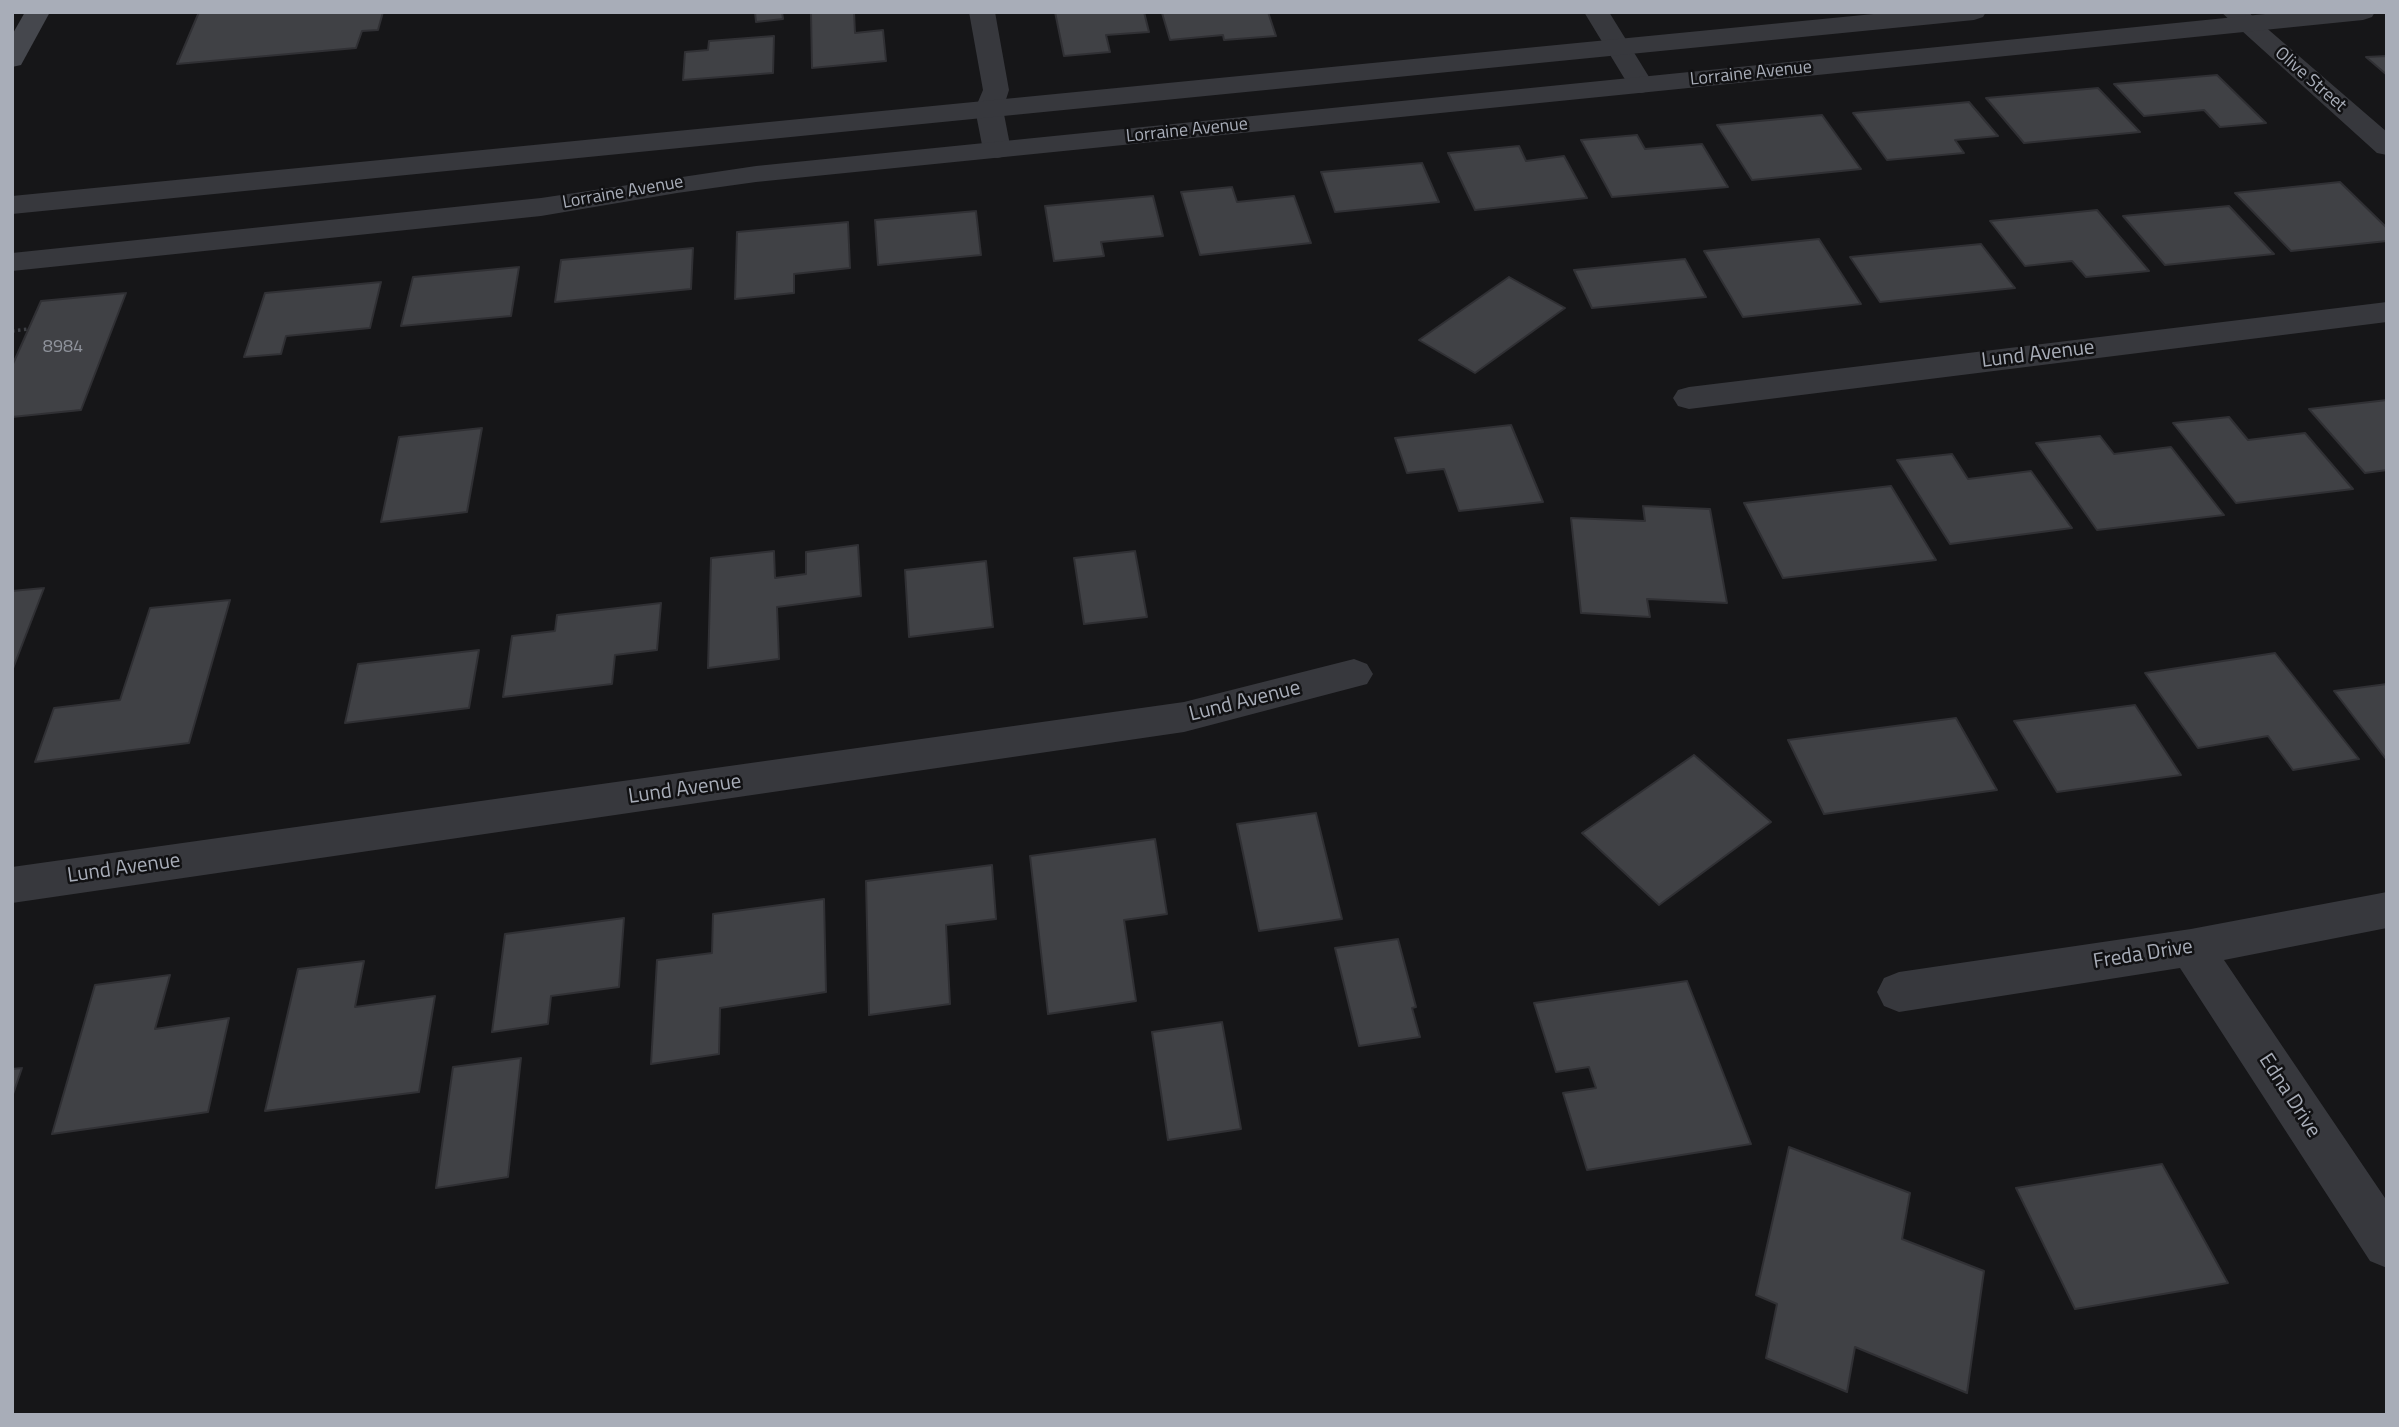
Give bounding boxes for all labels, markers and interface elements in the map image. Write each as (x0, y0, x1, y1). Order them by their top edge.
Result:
street label: Olive Street (2270, 43, 2350, 117)
street label: Lorraine Avenue (1689, 57, 1813, 91)
street label: Lorraine Avenue (1125, 114, 1249, 148)
street label: Lorraine Avenue (561, 172, 685, 214)
street label: Lund Avenue (1980, 336, 2096, 374)
house number: 8984 (43, 337, 83, 359)
street label: Lund Avenue (1187, 676, 1303, 728)
street label: Lund Avenue (627, 770, 743, 810)
street label: Lund Avenue (66, 849, 182, 889)
street label: Freda Drive (2091, 935, 2195, 975)
street label: Edna Drive (2253, 1049, 2325, 1143)

